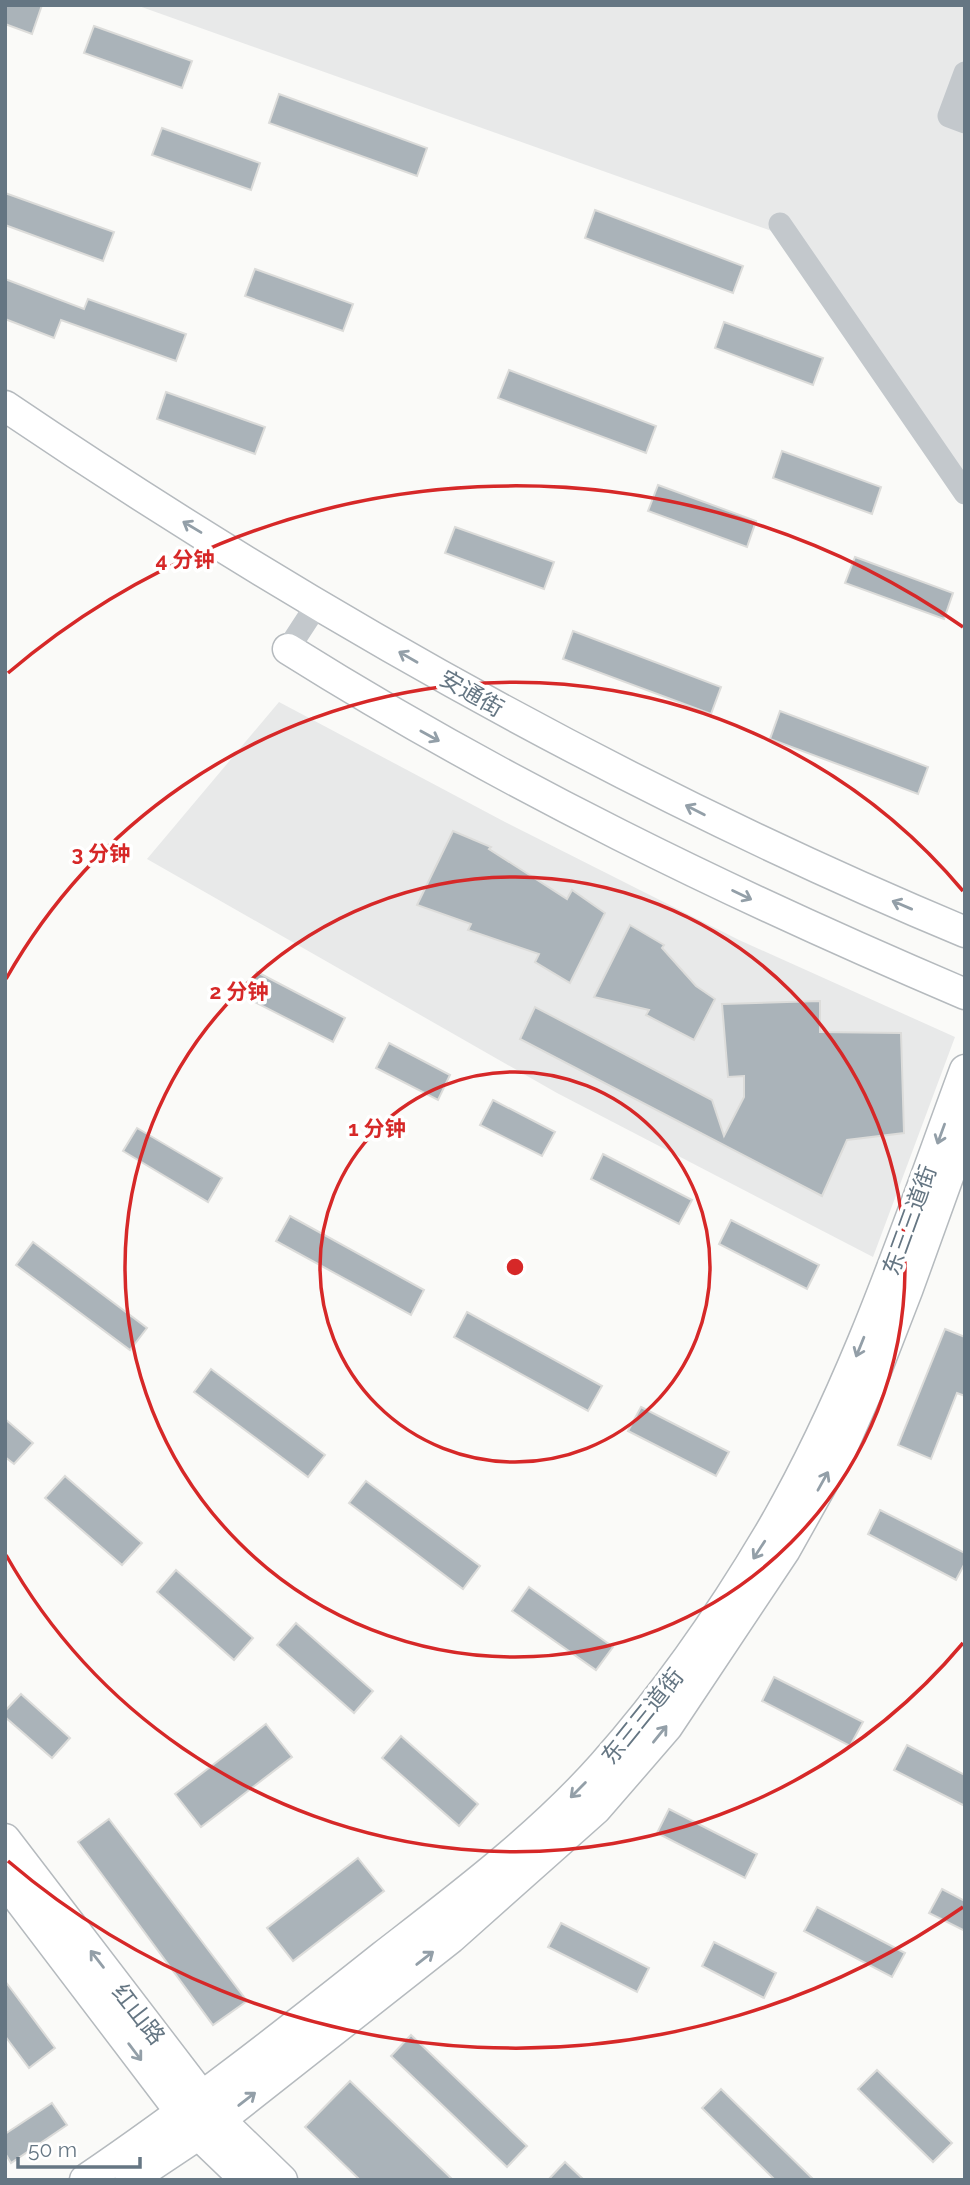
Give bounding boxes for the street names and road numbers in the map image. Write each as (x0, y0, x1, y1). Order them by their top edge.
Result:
street label: 安通街 (435, 664, 509, 722)
street label: 东三三道街 (877, 1161, 941, 1279)
street label: 东三三道街 (595, 1663, 689, 1769)
street label: 红山路 (107, 1979, 171, 2049)

